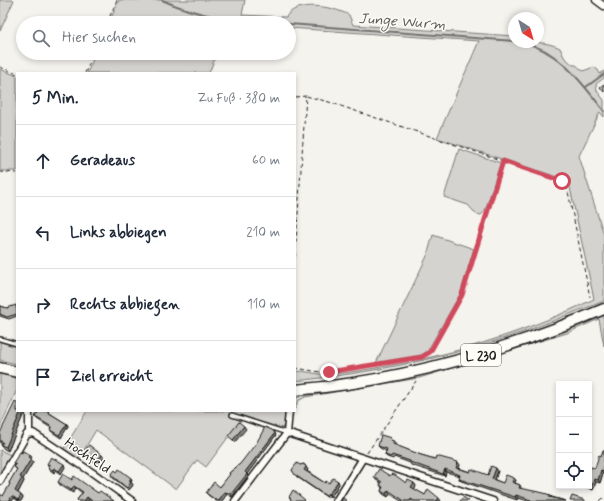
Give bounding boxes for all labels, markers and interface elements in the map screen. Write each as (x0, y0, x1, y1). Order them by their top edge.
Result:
water label: Junge Wurm (358, 9, 446, 36)
north arrow (508, 12, 544, 48)
search box (16, 16, 296, 60)
icon: search (30, 27, 52, 49)
text: Hier suchen (62, 28, 136, 48)
text: 5 Min. (32, 87, 79, 109)
text: Zu Fuß · 380 m (197, 90, 280, 107)
icon: ahead (32, 150, 54, 172)
text: Geradeaus (70, 151, 135, 171)
text: 60 m (252, 152, 280, 169)
route start (553, 172, 571, 190)
icon: left (32, 222, 54, 244)
text: Links abbiegen (70, 223, 167, 243)
text: 210 m (246, 224, 280, 241)
icon: right (32, 294, 54, 316)
text: Rechts abbiegen (70, 295, 180, 315)
text: 110 m (247, 296, 280, 313)
road number: L 230 (461, 344, 501, 366)
route end (320, 363, 338, 381)
icon: arrive (32, 366, 54, 388)
text: Ziel erreicht (70, 367, 153, 387)
map controls (556, 381, 592, 489)
button: + (556, 381, 592, 417)
button: − (556, 417, 592, 453)
street label: Hochfeld (61, 434, 114, 478)
button: locate (556, 453, 592, 489)

